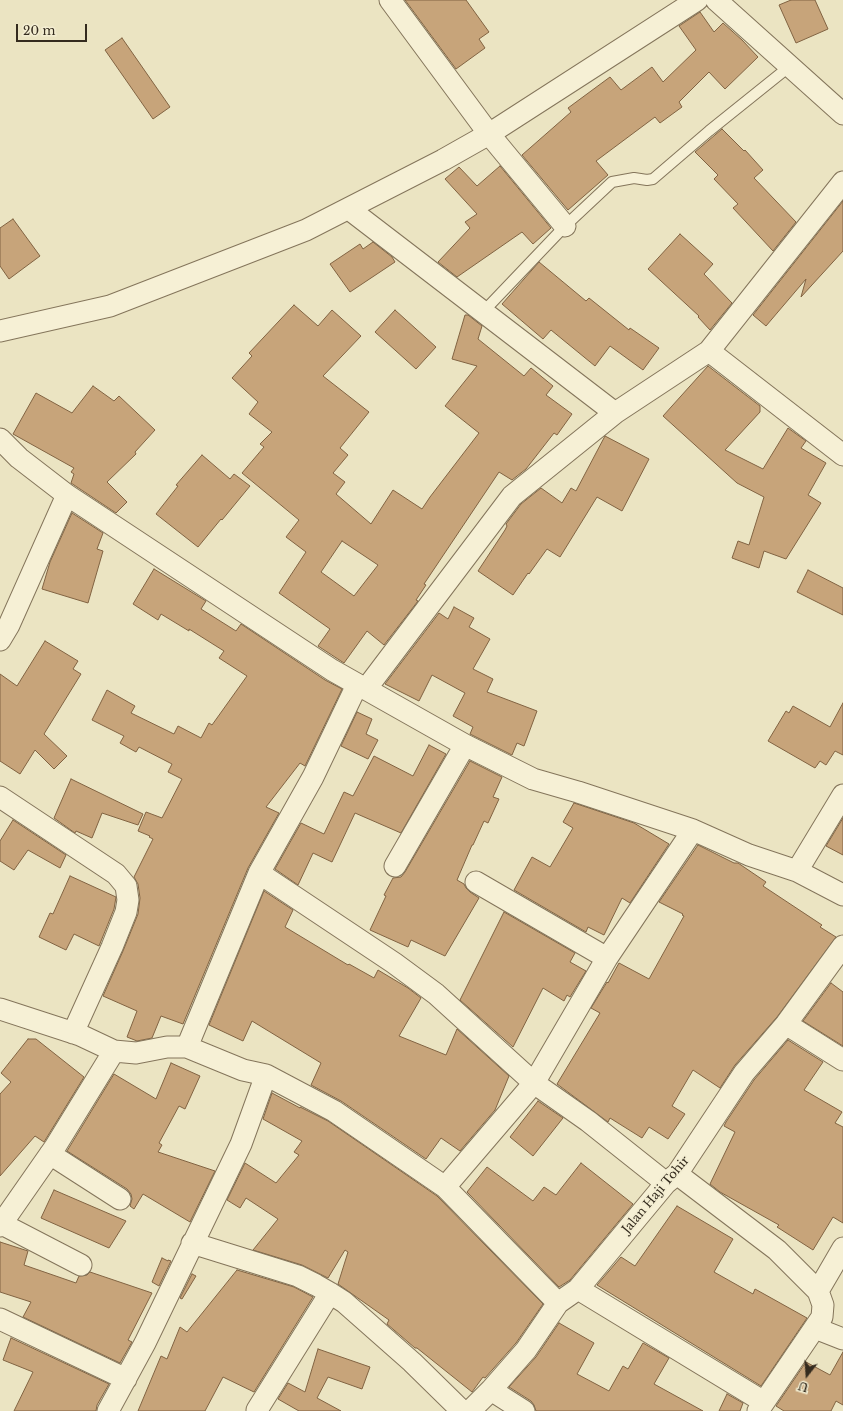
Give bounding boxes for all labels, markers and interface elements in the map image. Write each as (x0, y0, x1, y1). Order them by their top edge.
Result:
scale bar (18, 16, 89, 42)
text: 20 m (23, 23, 55, 38)
street label: Jalan Haji Tohir (620, 1153, 692, 1237)
north arrow (787, 1355, 827, 1395)
text: U (797, 1378, 810, 1395)

